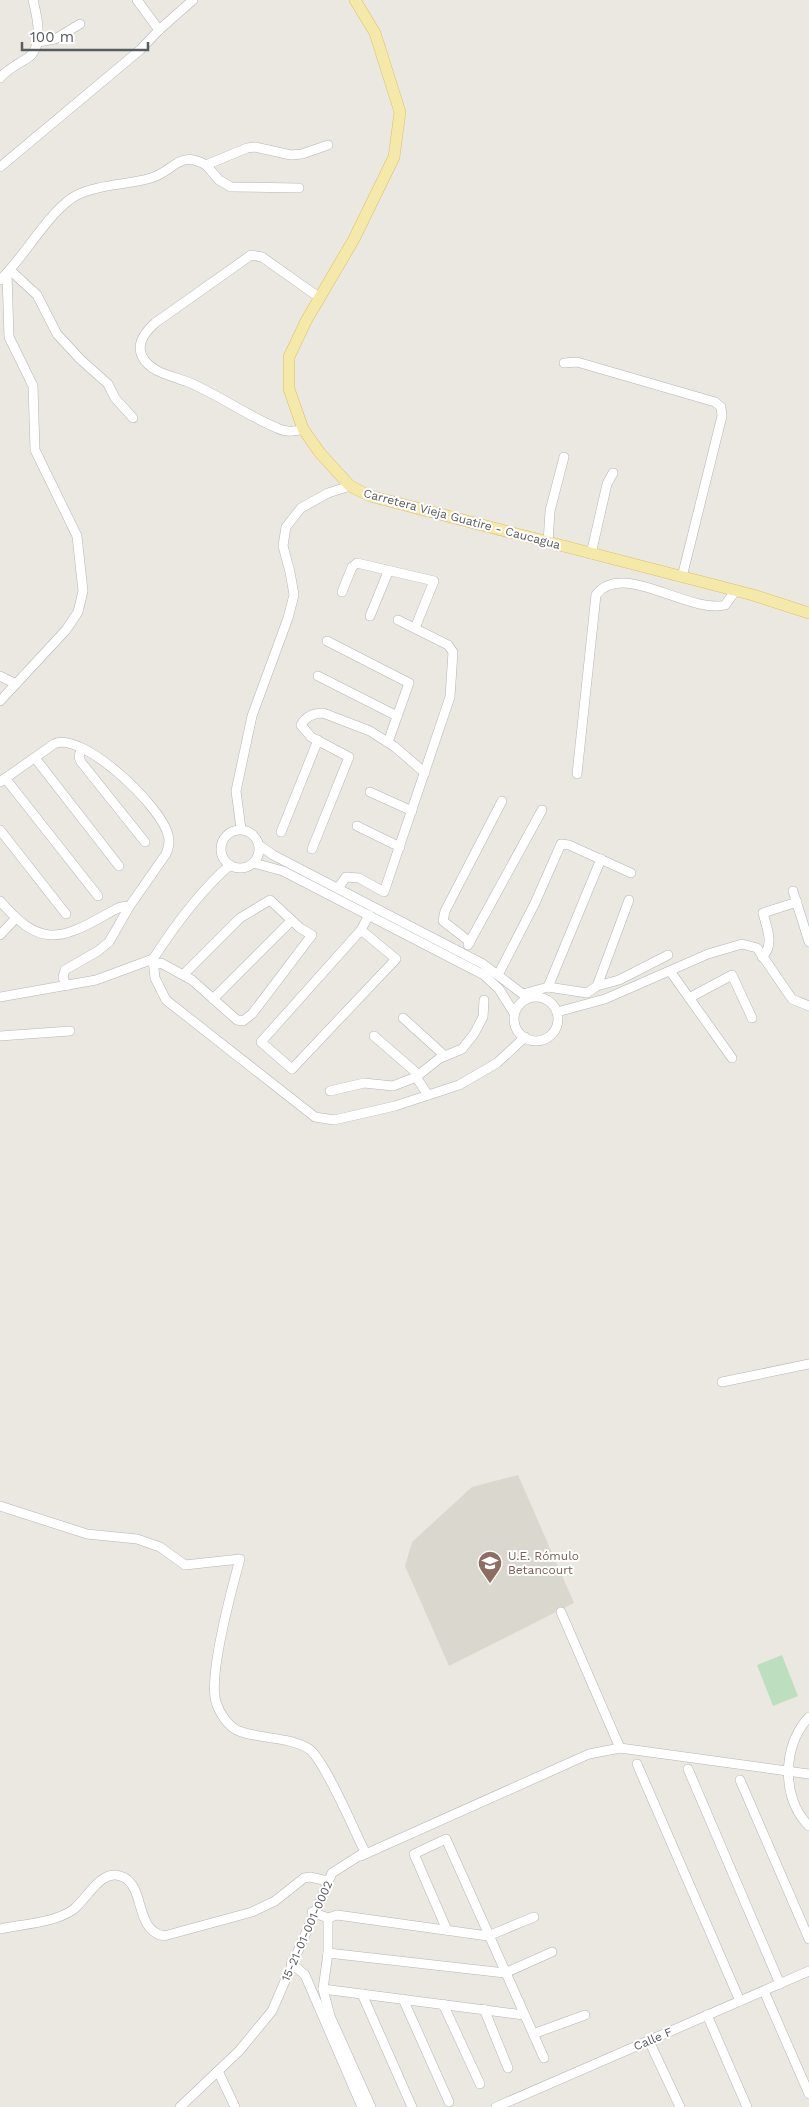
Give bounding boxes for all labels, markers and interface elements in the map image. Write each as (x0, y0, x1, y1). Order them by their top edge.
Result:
scale bar (22, 20, 149, 52)
text: 100 m (30, 28, 74, 46)
street label: Carretera Vieja Guatire - Caucagua (362, 486, 562, 552)
place label: U.E. Rómulo Betancourt (508, 1549, 579, 1577)
school or university icon: U.E. Rómulo Betancourt (477, 1550, 503, 1584)
street label: 15-21-01-001-0002 (279, 1879, 335, 1983)
street label: Calle F (632, 2025, 674, 2053)

